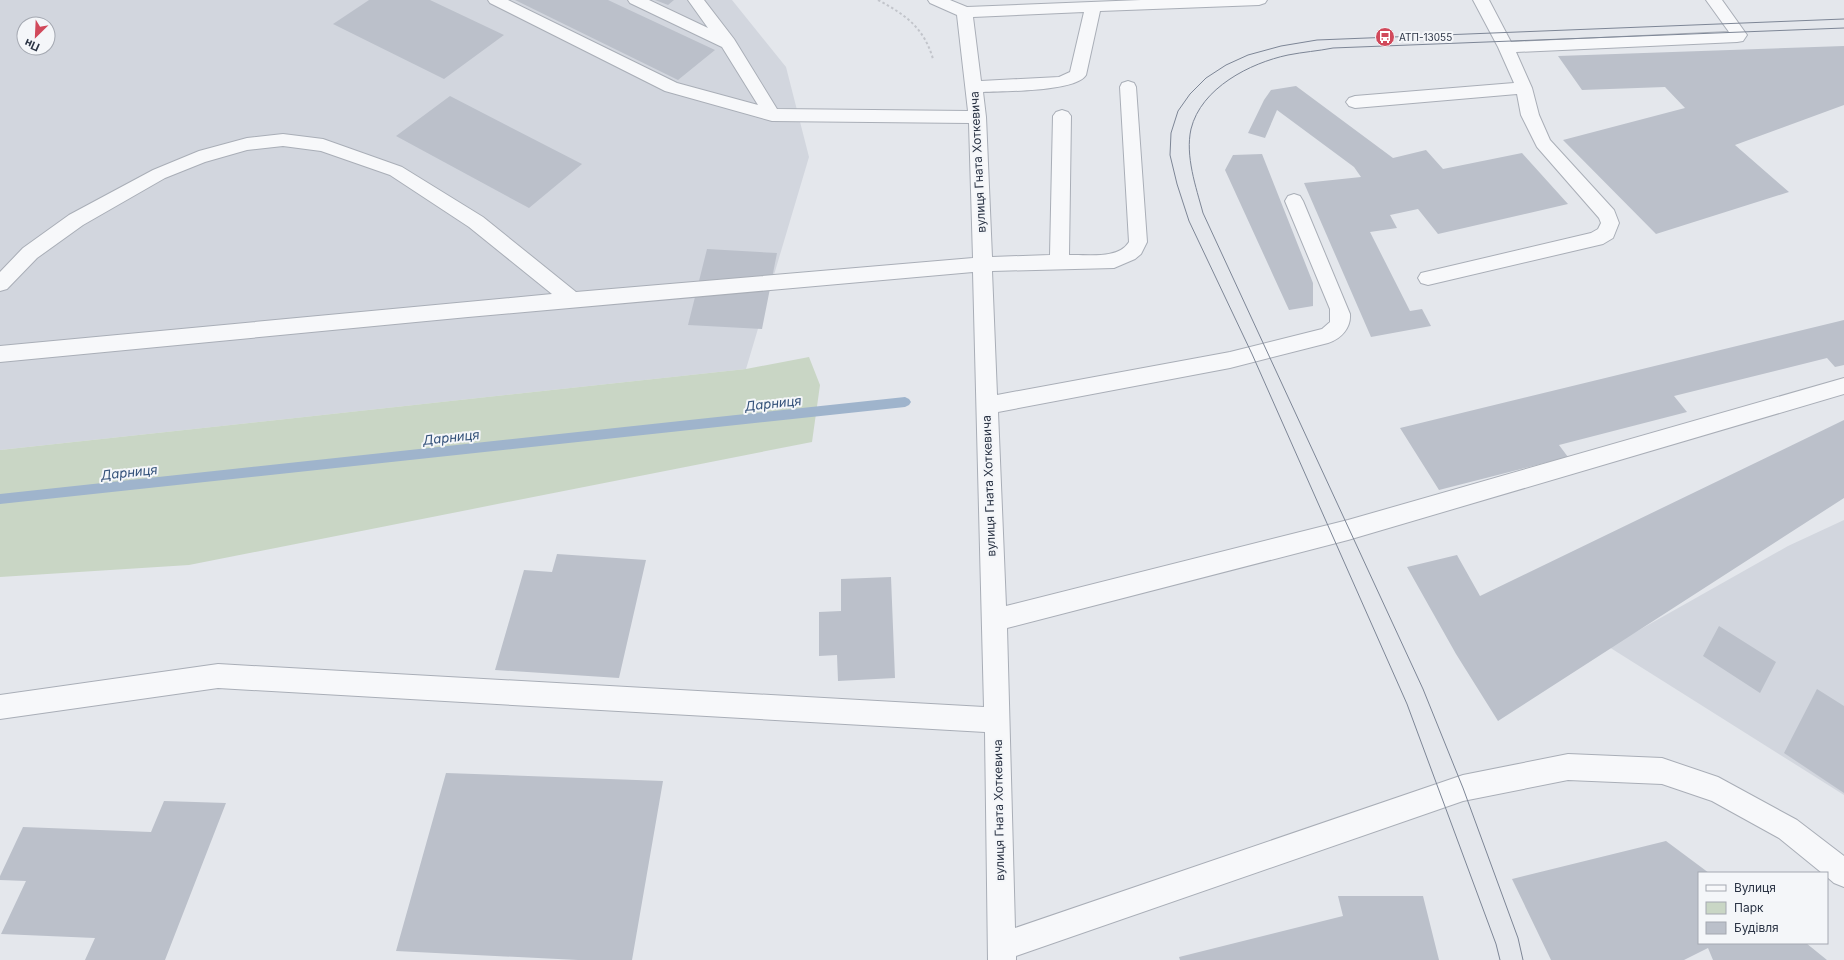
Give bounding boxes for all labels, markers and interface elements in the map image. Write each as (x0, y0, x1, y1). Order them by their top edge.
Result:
north arrow (16, 16, 56, 56)
bus stop icon: АТП-13055 (1374, 26, 1396, 48)
place label: АТП-13055 (1399, 31, 1452, 43)
text: Пн (22, 36, 42, 55)
street label: вулиця Гната Хоткевича (966, 91, 989, 233)
water label: Дарниця (743, 392, 802, 414)
street label: вулиця Гната Хоткевича (979, 415, 998, 557)
water label: Дарниця (421, 426, 480, 448)
water label: Дарниця (99, 461, 158, 483)
street label: вулиця Гната Хоткевича (990, 739, 1007, 881)
legend (1698, 872, 1828, 944)
text: Вулиця (1734, 880, 1776, 895)
text: Парк (1734, 900, 1764, 915)
text: Будівля (1734, 920, 1779, 935)

